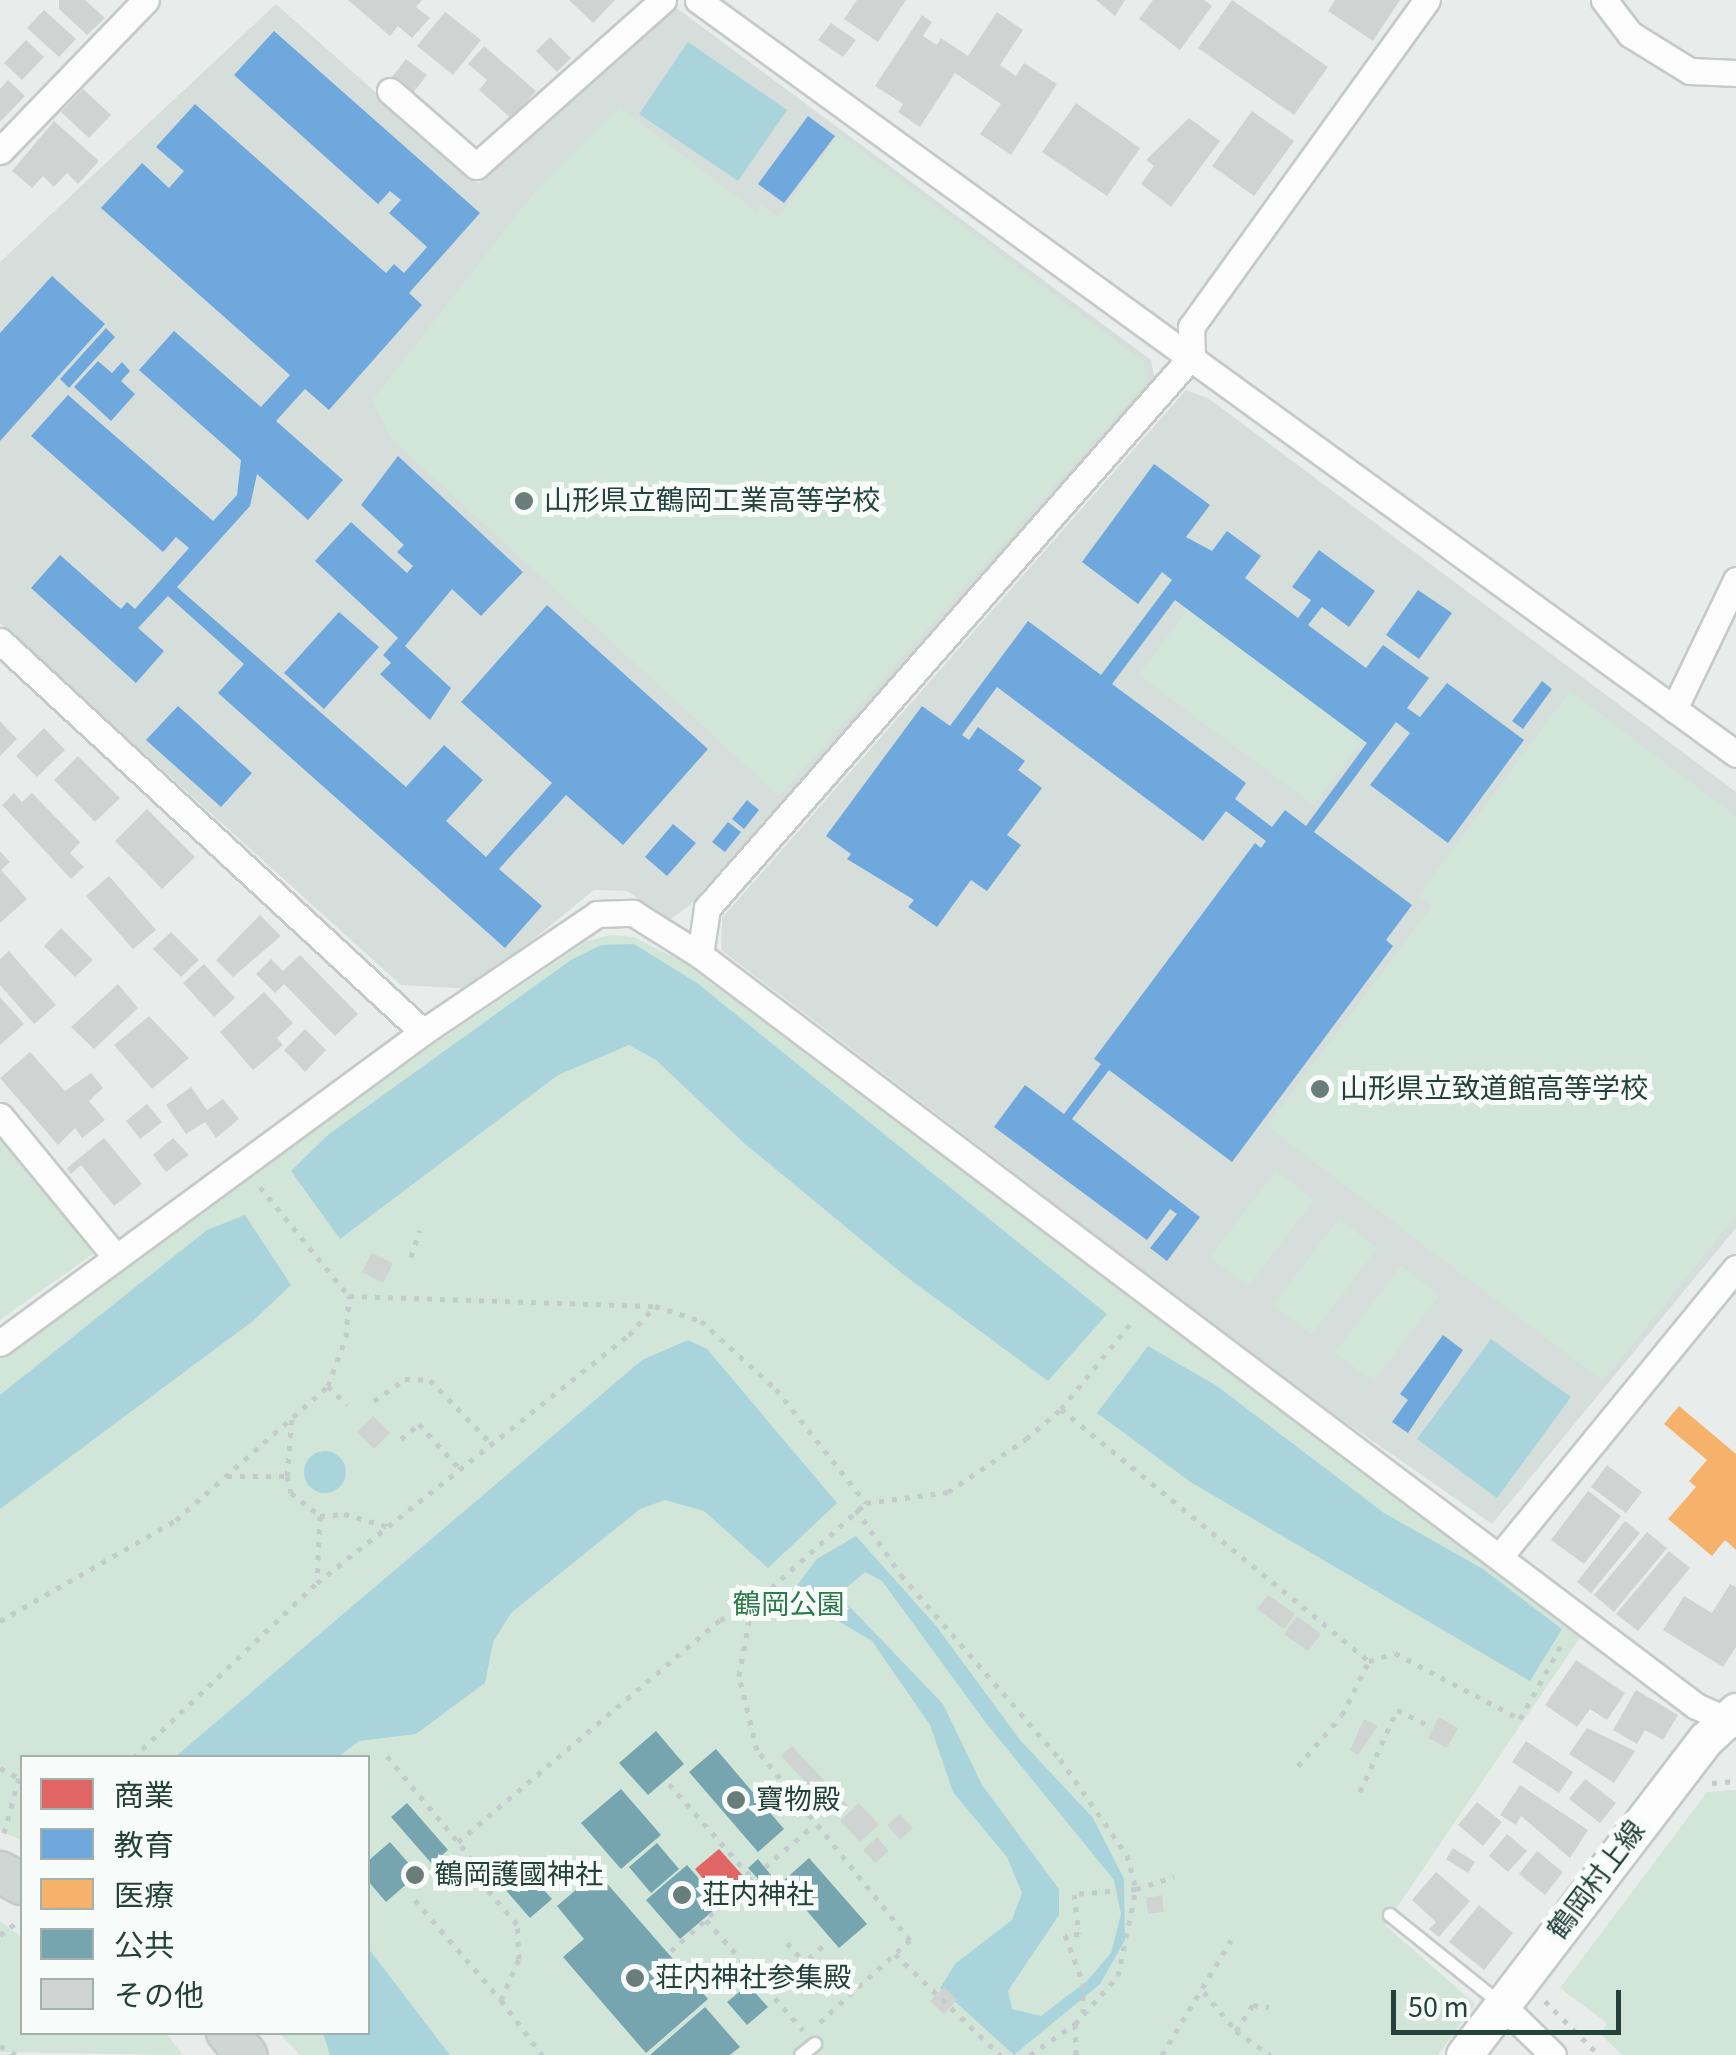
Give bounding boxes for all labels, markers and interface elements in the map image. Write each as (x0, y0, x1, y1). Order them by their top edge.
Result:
place label: 山形県立鶴岡工業高等学校 (544, 484, 880, 518)
marker: 山形県立鶴岡工業高等学校 (513, 490, 535, 512)
place label: 山形県立致道館高等学校 (1340, 1072, 1648, 1106)
marker: 山形県立致道館高等学校 (1309, 1078, 1331, 1100)
park label: 鶴岡公園 (733, 1588, 845, 1622)
legend (20, 1755, 370, 2035)
text: 商業 (114, 1775, 174, 1818)
place label: 寶物殿 (756, 1783, 840, 1817)
marker: 寶物殿 (725, 1789, 747, 1811)
street label: 鶴岡村上線 (1541, 1814, 1653, 1946)
text: 教育 (114, 1825, 174, 1868)
place label: 鶴岡護國神社 (435, 1858, 603, 1892)
marker: 鶴岡護國神社 (404, 1864, 426, 1886)
text: 医療 (114, 1875, 174, 1918)
place label: 荘内神社 (702, 1878, 814, 1912)
marker: 荘内神社 (671, 1884, 693, 1906)
text: 公共 (114, 1925, 174, 1968)
place label: 荘内神社参集殿 (655, 1961, 851, 1995)
marker: 荘内神社参集殿 (624, 1967, 646, 1989)
scale bar (1396, 1970, 1626, 2032)
text: その他 (114, 1975, 204, 2018)
text: 50 m (1408, 1986, 1469, 2029)

